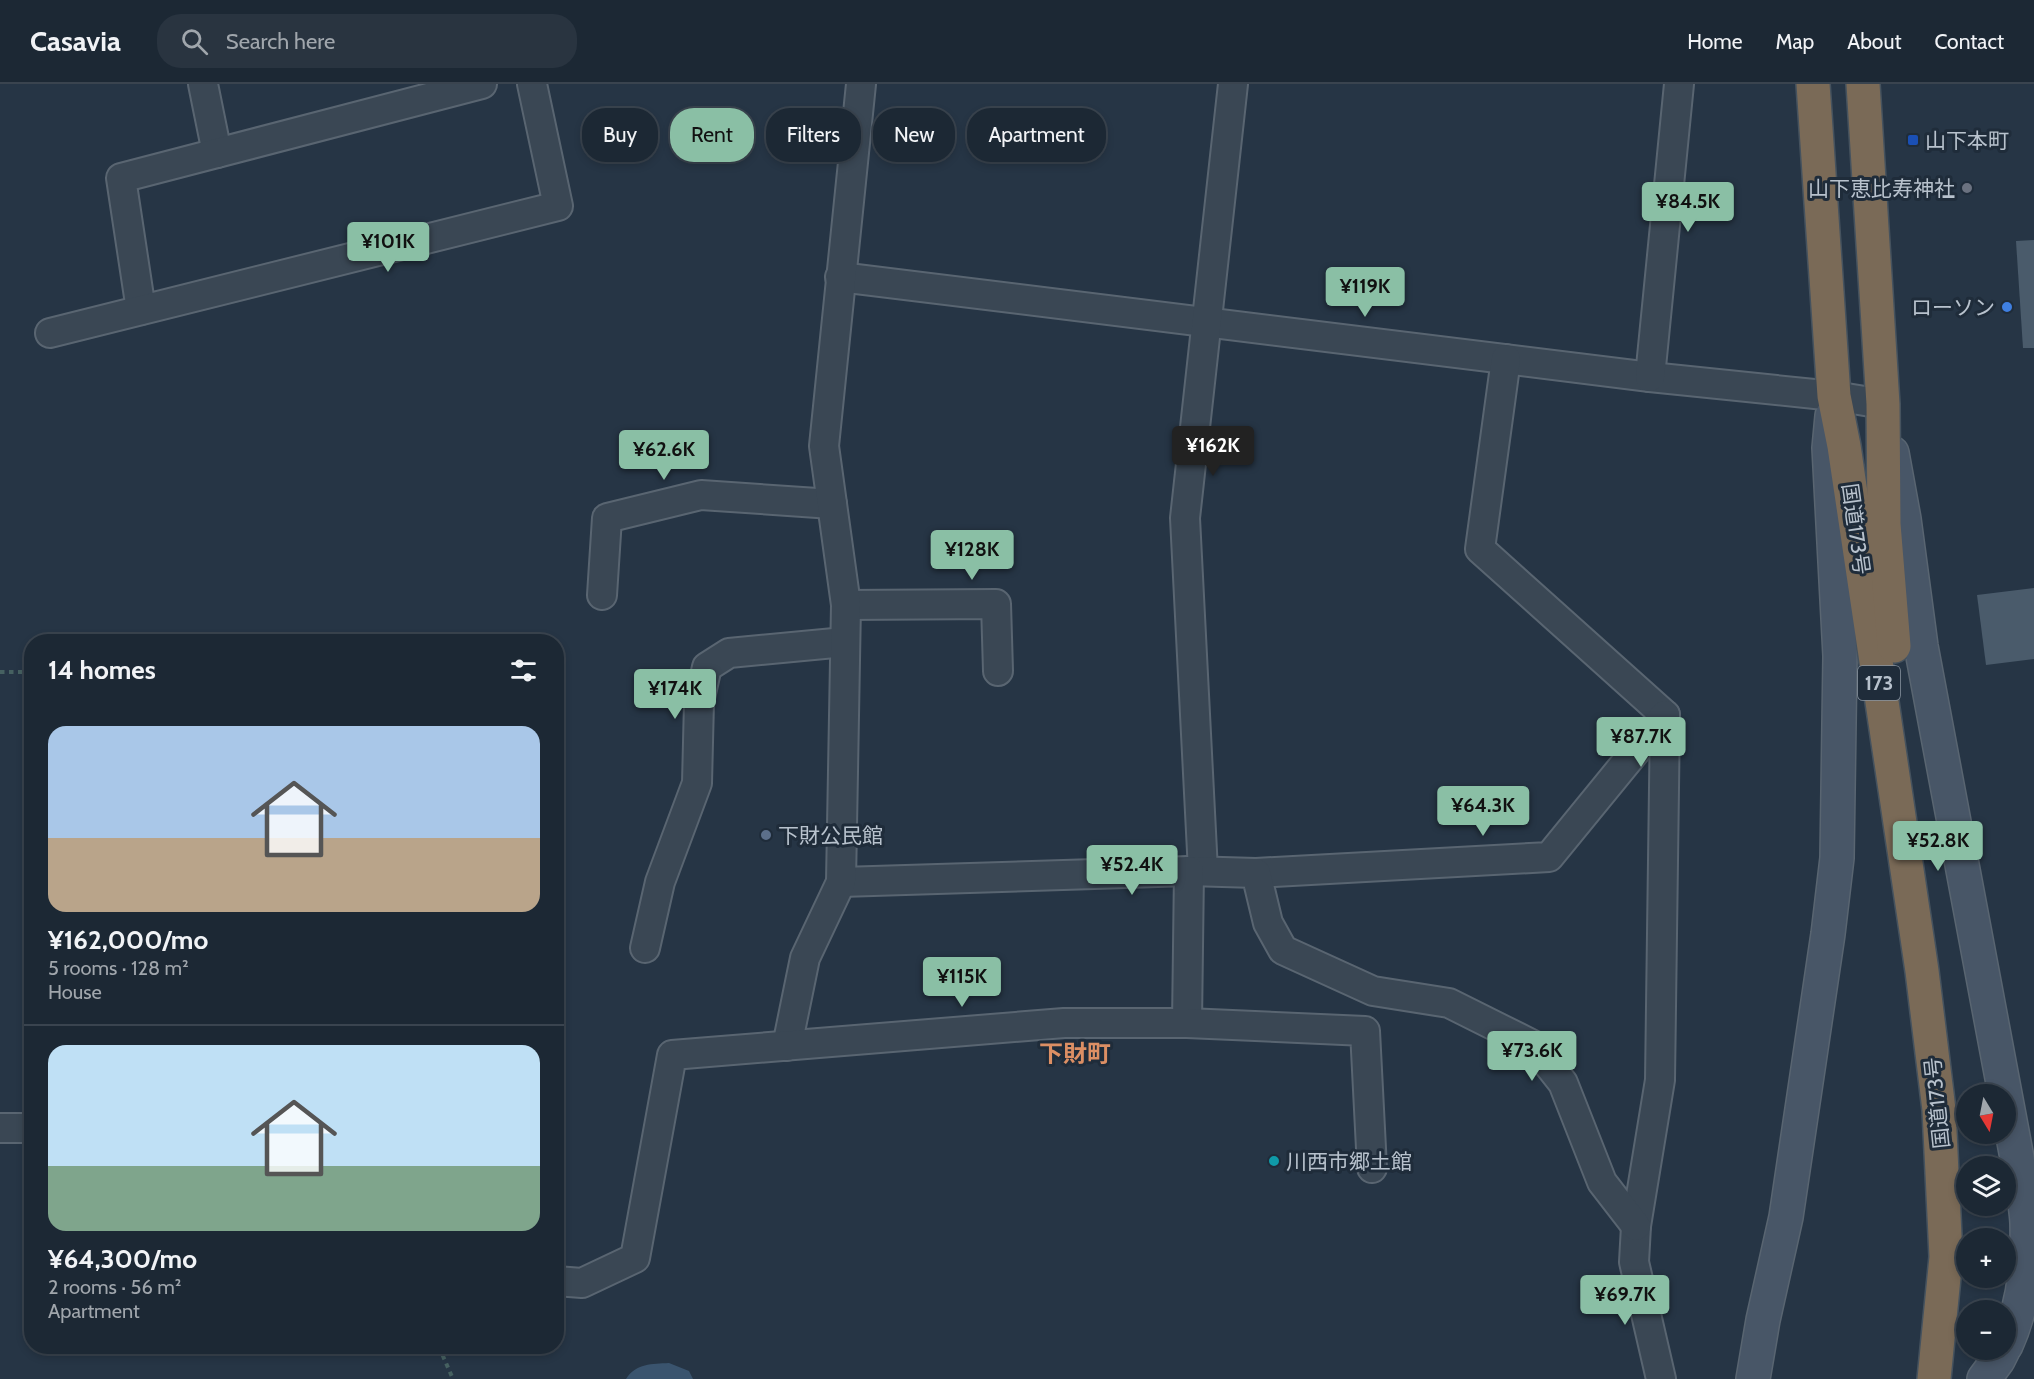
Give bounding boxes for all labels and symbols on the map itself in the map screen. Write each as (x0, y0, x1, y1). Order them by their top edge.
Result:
place label: 山下本町 (1925, 128, 2009, 153)
marker: 山下本町 (1906, 133, 1920, 147)
place label: 山下恵比寿神社 (1808, 176, 1955, 201)
marker: 山下恵比寿神社 (1960, 181, 1974, 195)
pin: ¥84.5K (1639, 182, 1737, 233)
pin: ¥101K (346, 222, 430, 273)
pin: ¥119K (1323, 267, 1407, 318)
place label: ローソン (1911, 295, 1995, 320)
marker: ローソン (2000, 300, 2014, 314)
pin: ¥162K (1171, 426, 1255, 477)
pin: ¥62.6K (615, 430, 713, 481)
street label: 国道173号 (1837, 482, 1875, 576)
pin: ¥128K (930, 530, 1014, 581)
road number: 173 (1858, 666, 1900, 700)
pin: ¥174K (633, 669, 717, 720)
pin: ¥87.7K (1592, 717, 1690, 768)
pin: ¥64.3K (1434, 786, 1532, 837)
pin: ¥52.8K (1889, 821, 1987, 872)
place label: 下財公民館 (778, 823, 883, 848)
marker: 下財公民館 (759, 828, 773, 842)
pin: ¥52.4K (1083, 845, 1181, 896)
pin: ¥115K (920, 957, 1004, 1008)
pin: ¥73.6K (1483, 1031, 1581, 1082)
district label: 下財町 (1039, 1039, 1111, 1068)
street label: 国道173号 (1920, 1056, 1954, 1150)
north arrow (1956, 1084, 2016, 1144)
place label: 川西市郷土館 (1286, 1149, 1412, 1174)
marker: 川西市郷土館 (1267, 1154, 1281, 1168)
pin: ¥69.7K (1576, 1275, 1674, 1326)

